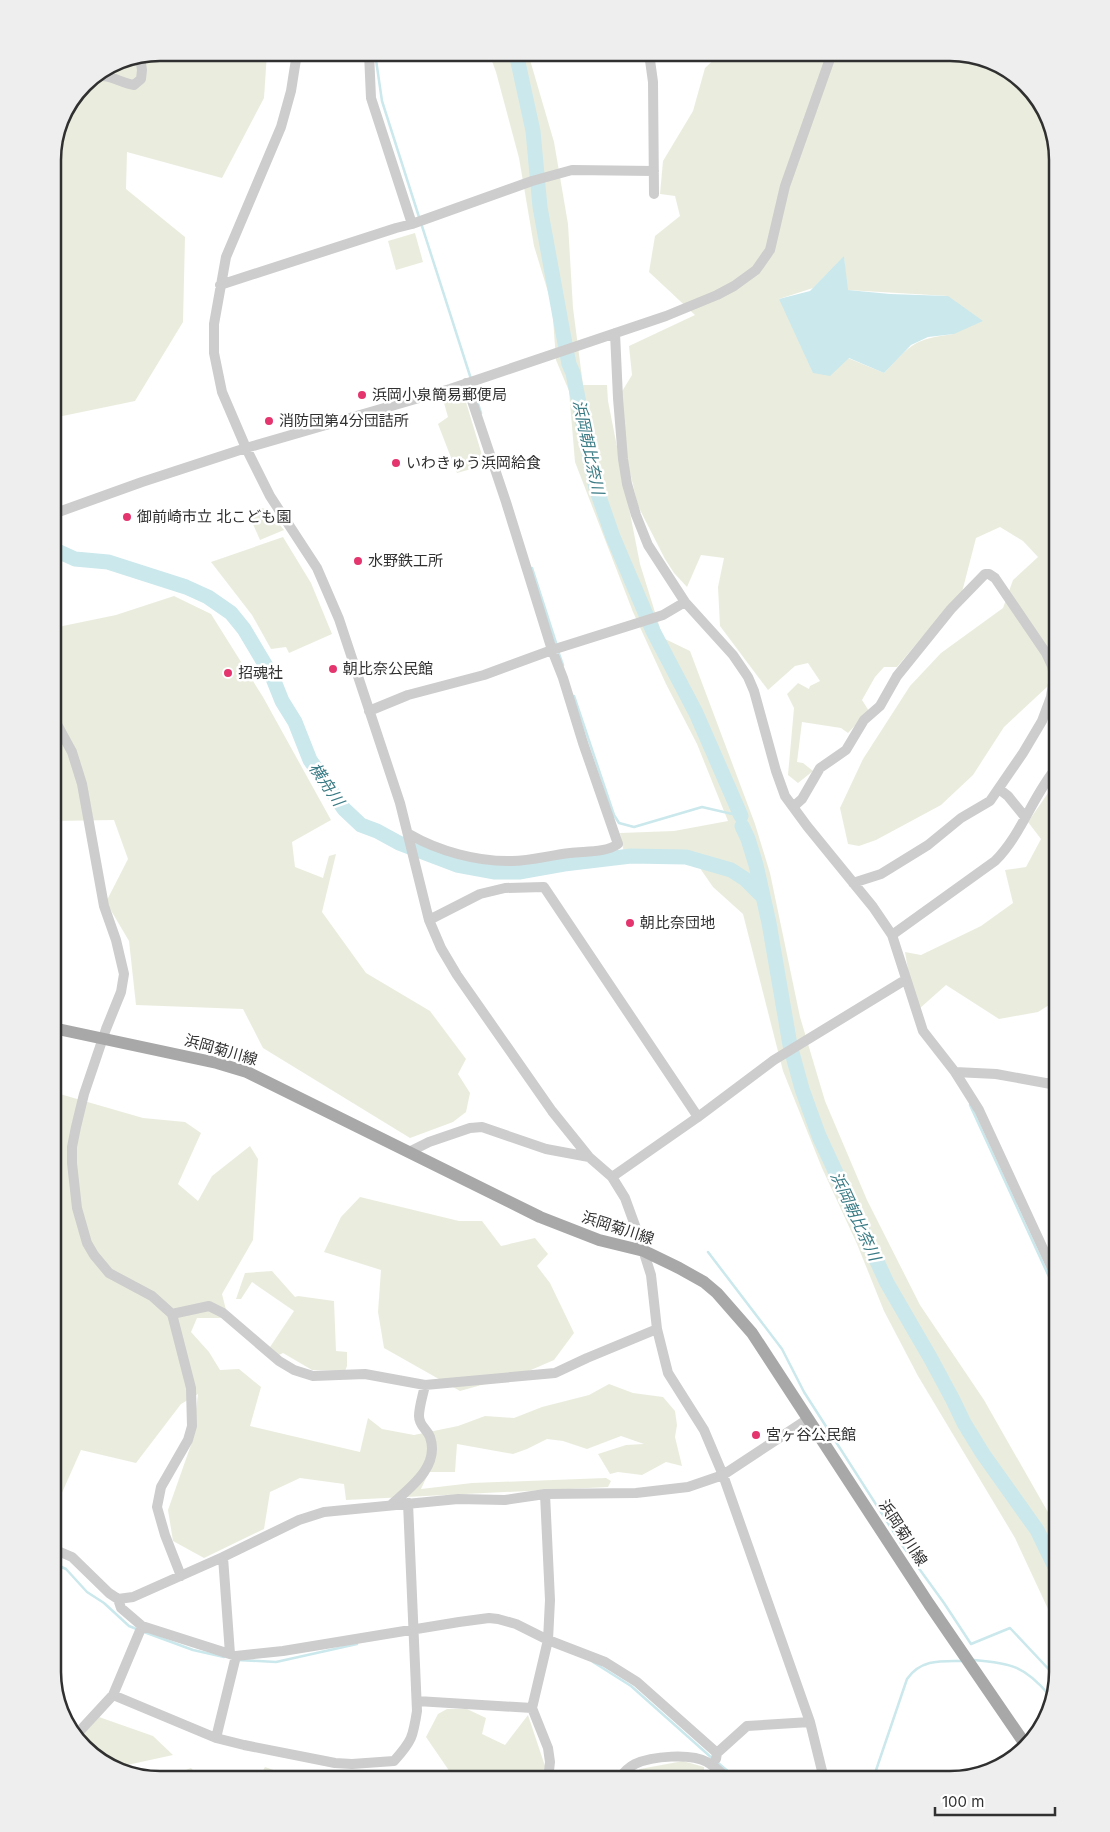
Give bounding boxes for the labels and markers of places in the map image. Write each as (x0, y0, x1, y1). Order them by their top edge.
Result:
place label: 浜岡小泉簡易郵便局 (372, 385, 507, 404)
marker: 浜岡小泉簡易郵便局 (356, 389, 368, 401)
place label: 消防団第4分団詰所 (279, 411, 409, 430)
marker: 消防団第4分団詰所 (263, 415, 275, 427)
place label: いわきゅう浜岡給食 (406, 453, 541, 472)
marker: いわきゅう浜岡給食 (390, 457, 402, 469)
place label: 御前崎市立 北こども園 (137, 507, 291, 526)
marker: 御前崎市立 北こども園 (121, 511, 133, 523)
place label: 水野鉄工所 (368, 551, 443, 570)
marker: 水野鉄工所 (352, 555, 364, 567)
place label: 朝比奈公民館 (343, 659, 433, 678)
place label: 招魂社 (238, 663, 283, 682)
marker: 朝比奈公民館 (327, 663, 339, 675)
marker: 招魂社 (222, 667, 234, 679)
place label: 朝比奈団地 (640, 913, 715, 932)
marker: 朝比奈団地 (624, 917, 636, 929)
place label: 宮ヶ谷公民館 (766, 1425, 856, 1444)
marker: 宮ヶ谷公民館 (750, 1429, 762, 1441)

